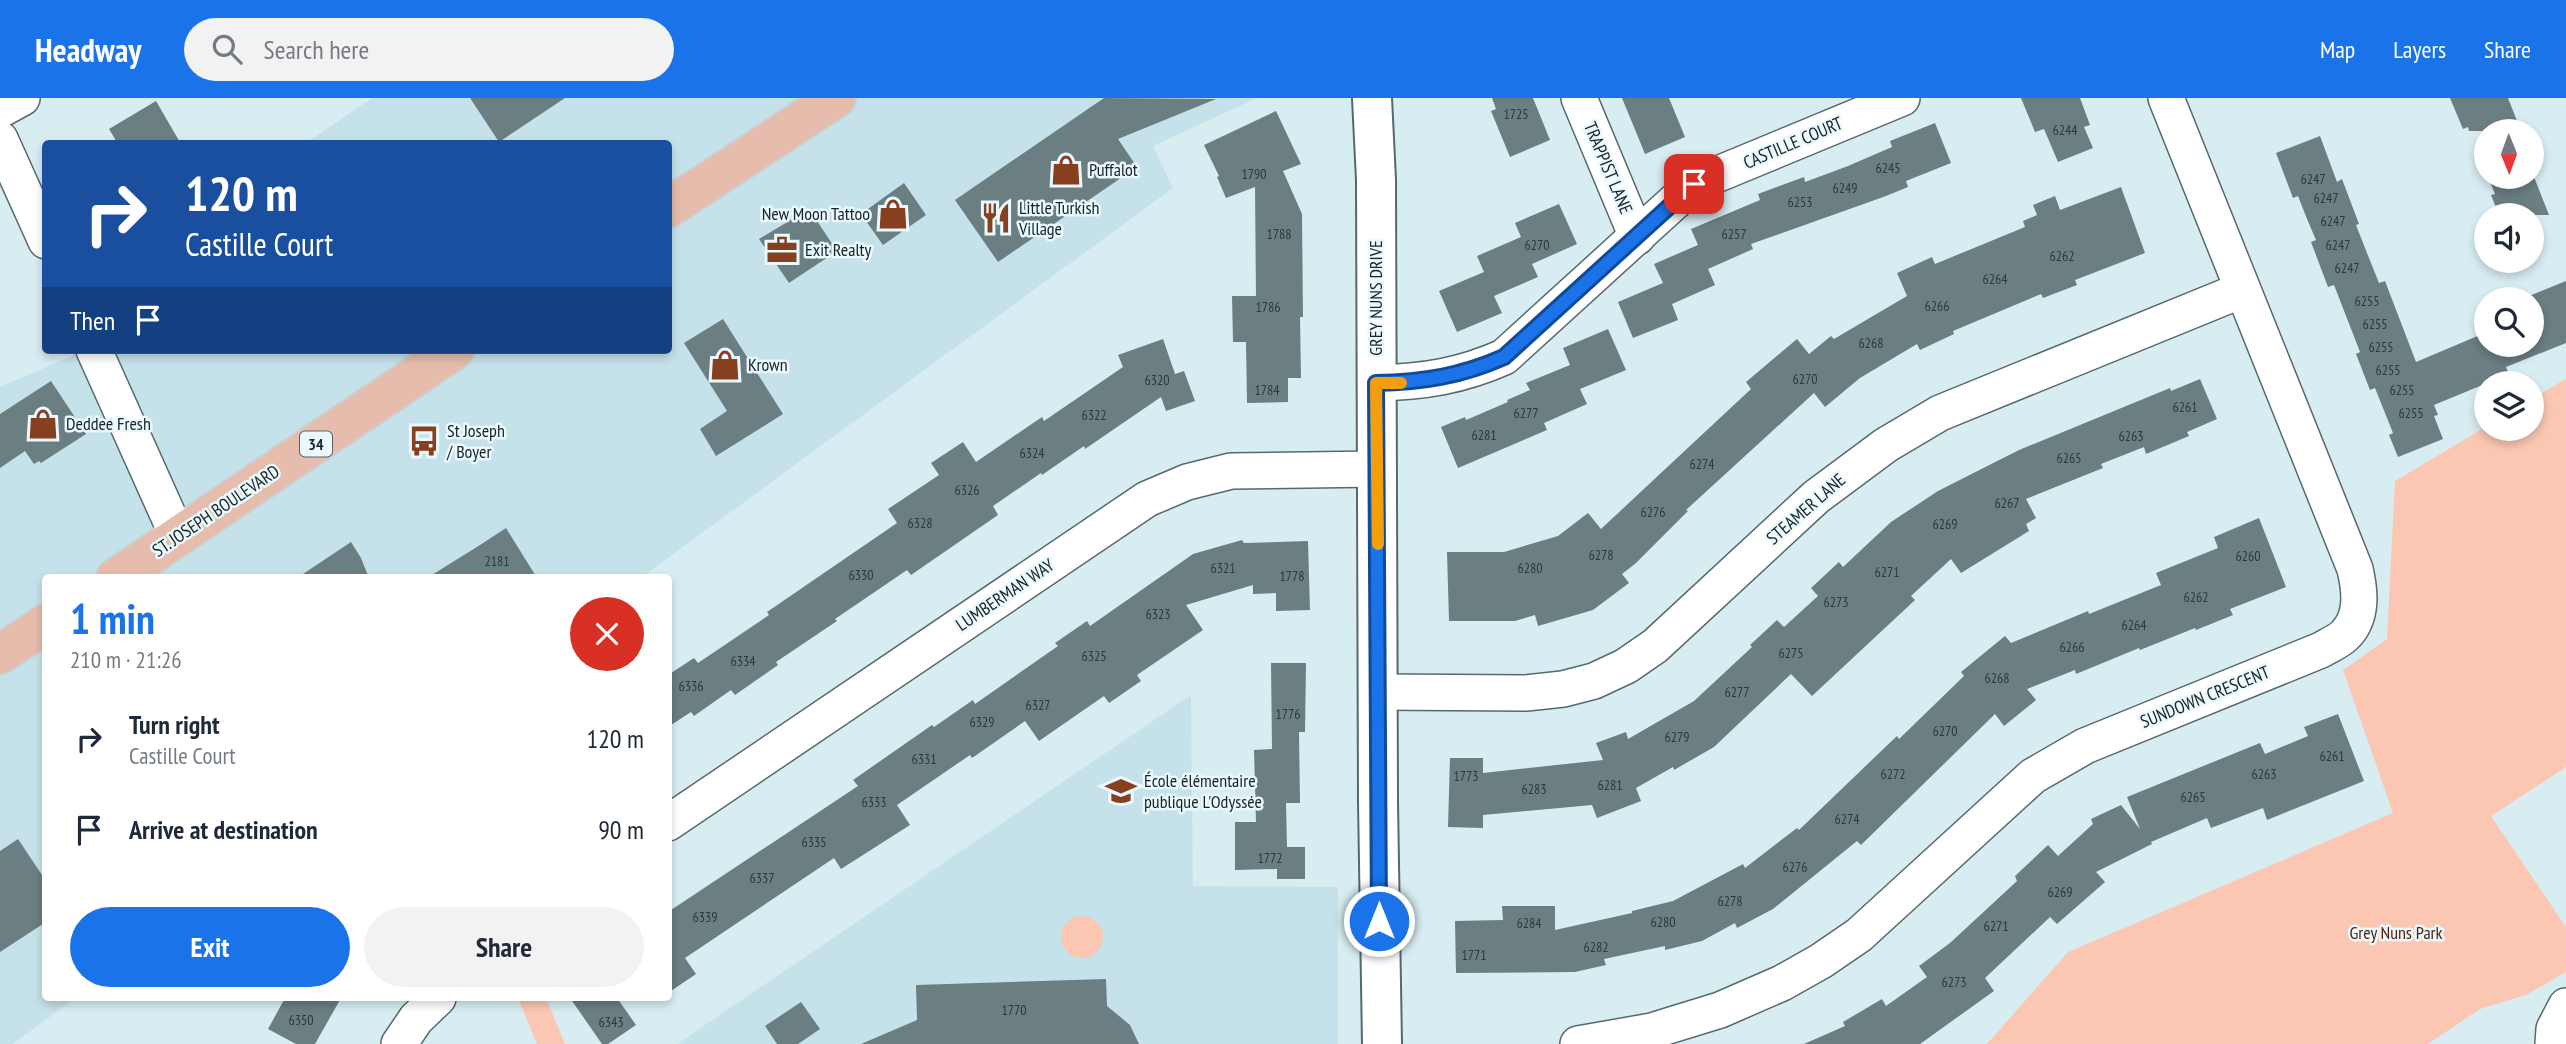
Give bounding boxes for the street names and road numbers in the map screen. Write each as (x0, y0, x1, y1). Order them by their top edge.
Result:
street label: CASTILLE COURT (1740, 111, 1846, 174)
street label: TRAPPIST LANE (1579, 118, 1638, 217)
street label: GREY NUNS DRIVE (1364, 240, 1387, 356)
road number: 34 (300, 432, 332, 456)
street label: ST. JOSEPH BOULEVARD (148, 460, 284, 562)
street label: STEAMER LANE (1761, 468, 1850, 549)
street label: LUMBERMAN WAY (951, 553, 1059, 636)
street label: SUNDOWN CRESCENT (2137, 660, 2273, 733)

